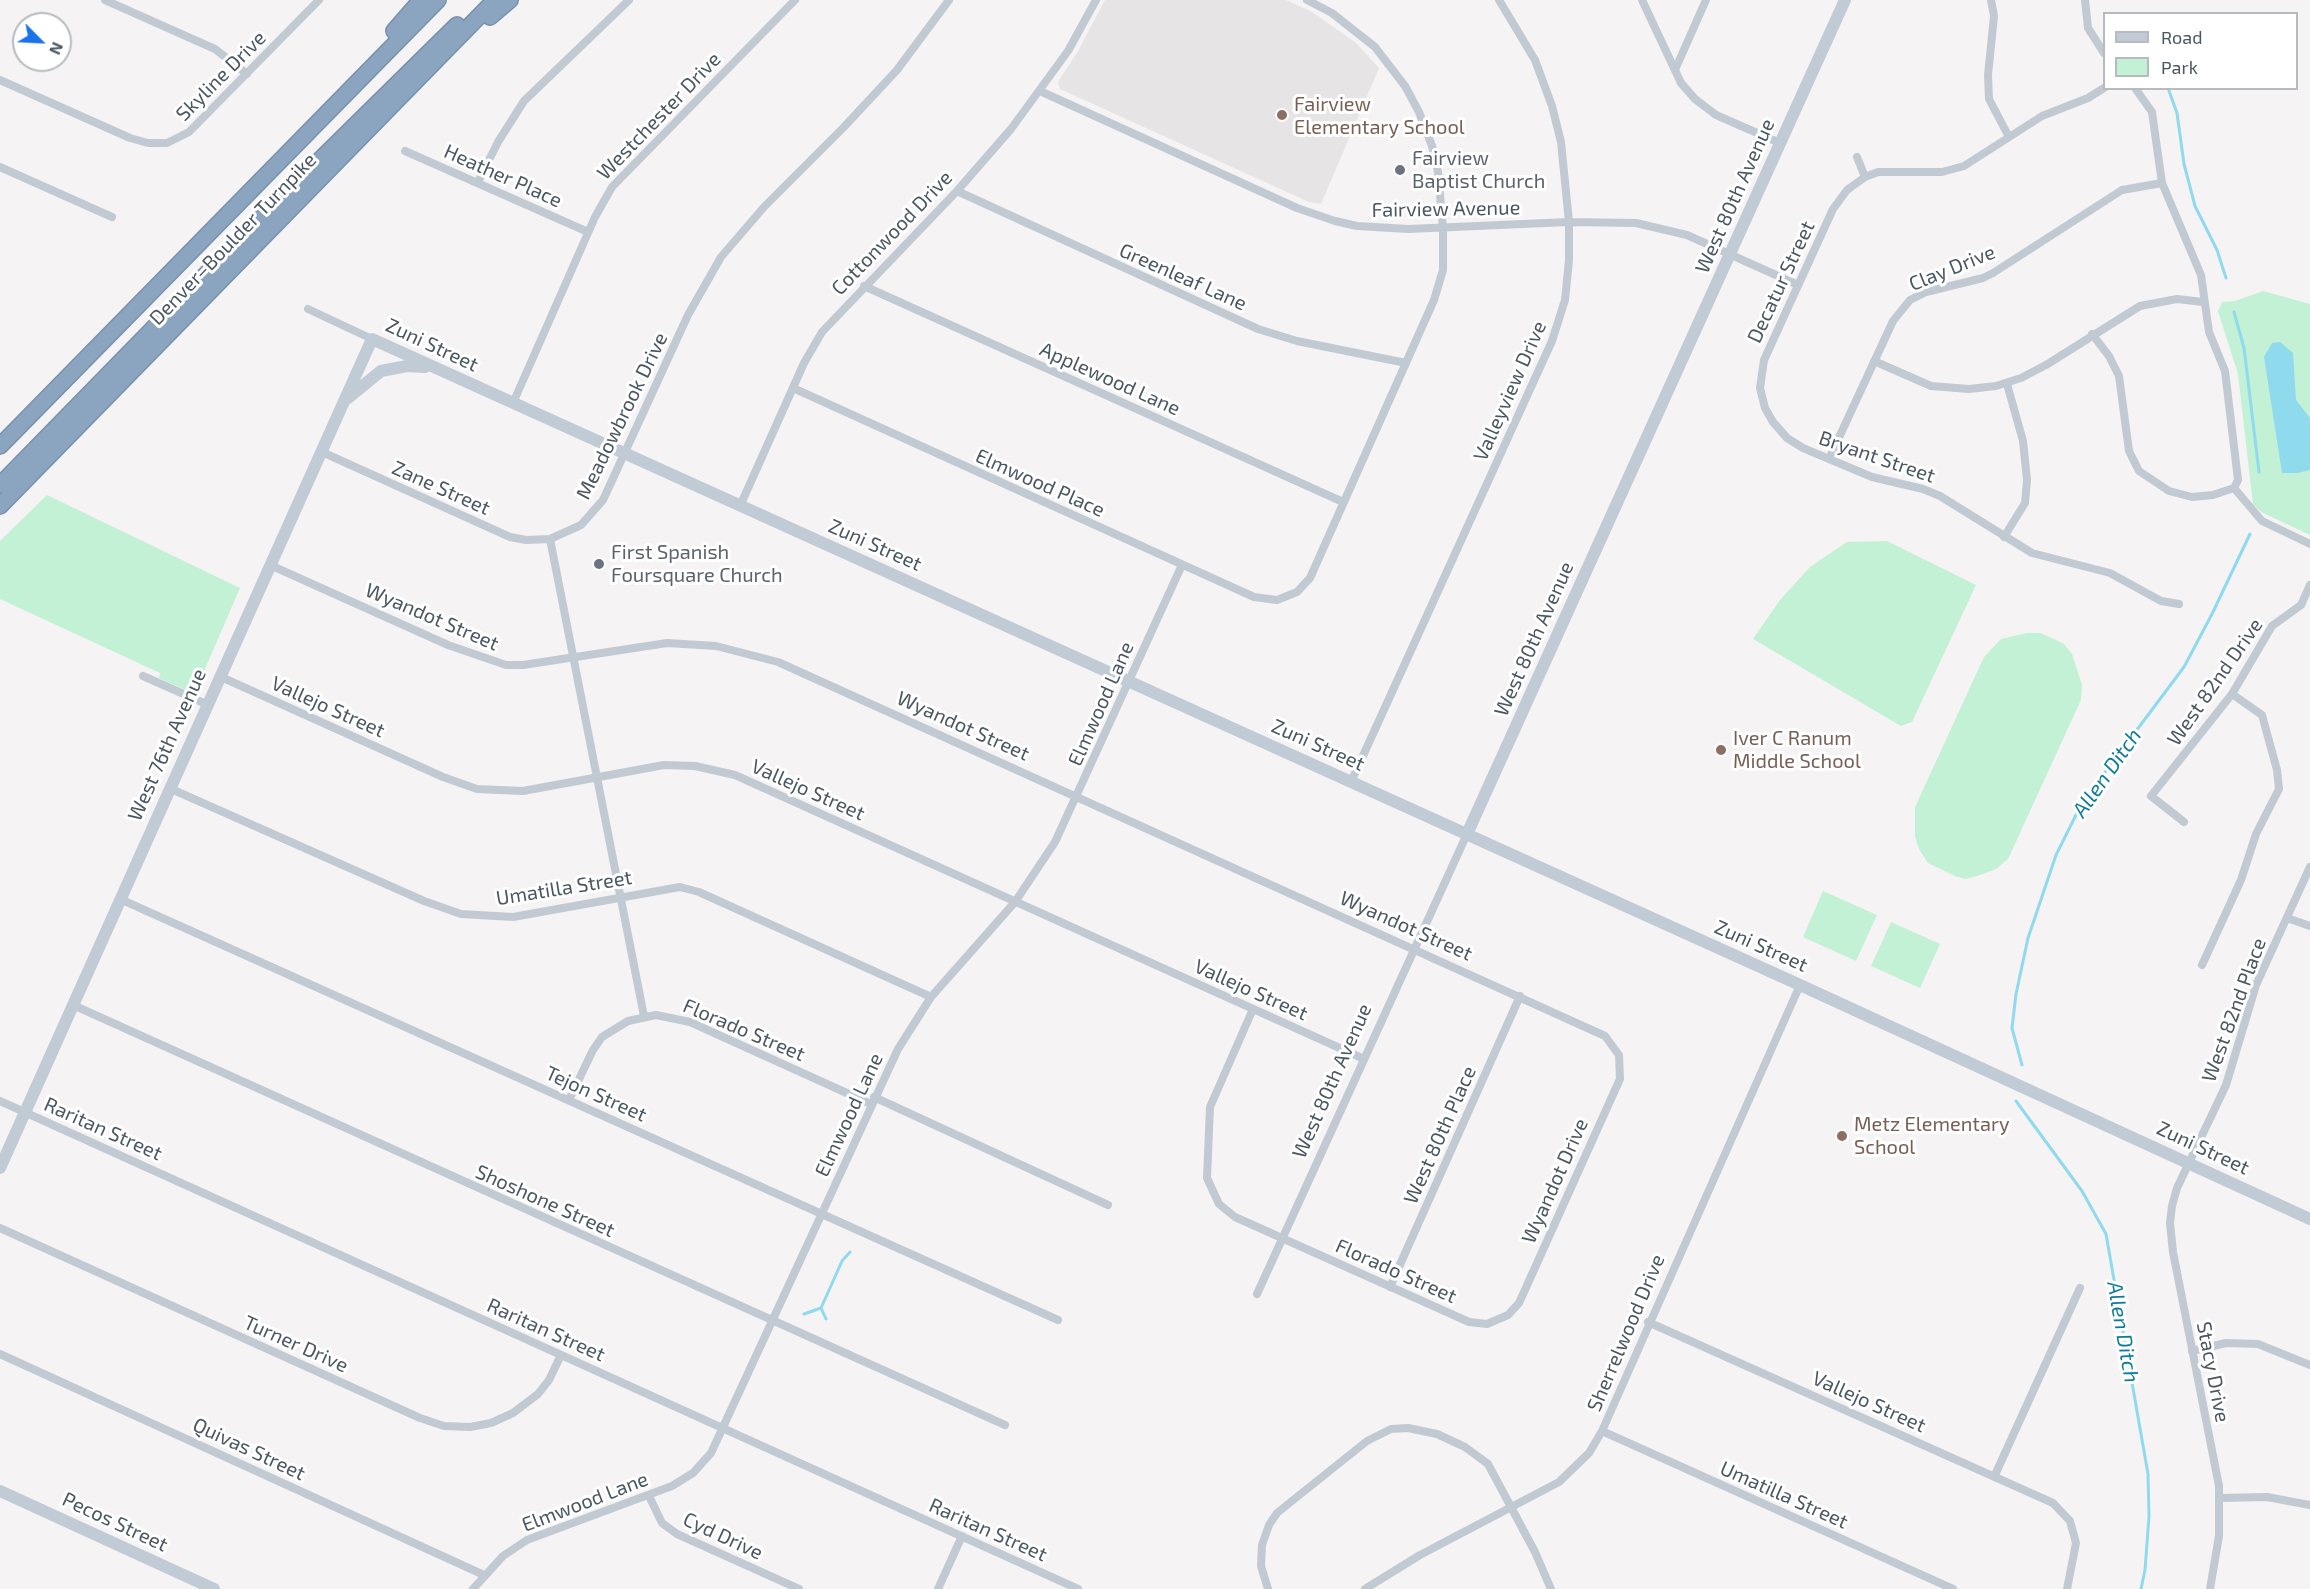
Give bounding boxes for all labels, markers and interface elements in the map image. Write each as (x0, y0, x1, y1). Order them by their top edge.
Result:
north arrow (12, 12, 72, 72)
legend (2103, 12, 2298, 90)
street label: Skyline Drive (171, 26, 271, 126)
text: Road (2161, 26, 2202, 48)
text: N (46, 40, 68, 58)
street label: Westchester Drive (592, 47, 726, 185)
text: Park (2161, 56, 2198, 78)
place label: Fairview Elementary School (1294, 92, 1465, 139)
marker: Fairview Elementary School (1275, 108, 1289, 122)
street label: West 80th Avenue (1690, 115, 1780, 277)
street label: Heather Place (440, 139, 566, 213)
place label: Fairview Baptist Church (1412, 146, 1545, 193)
street label: Denver–Boulder Turnpike (145, 148, 321, 330)
marker: Fairview Baptist Church (1393, 163, 1407, 177)
street label: Cottonwood Drive (827, 166, 957, 300)
street label: Fairview Avenue (1372, 196, 1520, 222)
street label: Decatur Street (1742, 217, 1820, 347)
street label: Greenleaf Lane (1116, 238, 1250, 316)
street label: Clay Drive (1905, 240, 1999, 296)
street label: Zuni Street (382, 313, 482, 377)
street label: Valleyview Drive (1468, 317, 1552, 465)
street label: Meadowbrook Drive (571, 329, 673, 503)
street label: Applewood Lane (1036, 337, 1184, 421)
street label: Bryant Street (1816, 426, 1938, 488)
street label: Elmwood Place (972, 444, 1108, 522)
street label: Zane Street (388, 456, 494, 520)
street label: Zuni Street (825, 514, 925, 576)
place label: First Spanish Foursquare Church (611, 540, 783, 587)
marker: First Spanish Foursquare Church (592, 557, 606, 571)
street label: West 80th Avenue (1489, 558, 1579, 720)
street label: Wyandot Street (362, 578, 502, 656)
street label: West 82nd Drive (2162, 614, 2268, 750)
street label: Elmwood Lane (1063, 638, 1139, 770)
street label: West 76th Avenue (123, 665, 211, 825)
street label: Vallejo Street (268, 671, 388, 743)
street label: Wyandot Street (893, 686, 1033, 766)
street label: Zuni Street (1268, 714, 1368, 776)
water label: Allen Ditch (2067, 724, 2147, 822)
place label: Iver C Ranum Middle School (1733, 726, 1861, 773)
marker: Iver C Ranum Middle School (1714, 743, 1728, 757)
street label: Vallejo Street (748, 754, 868, 826)
street label: Umatilla Street (494, 865, 634, 911)
street label: Wyandot Street (1336, 886, 1476, 966)
street label: Zuni Street (1711, 915, 1811, 977)
street label: West 82nd Place (2197, 935, 2271, 1085)
street label: Vallejo Street (1191, 954, 1311, 1026)
street label: Florado Street (680, 994, 808, 1066)
street label: West 80th Avenue (1287, 1000, 1377, 1162)
street label: Elmwood Lane (810, 1050, 888, 1180)
street label: Tejon Street (542, 1061, 650, 1127)
street label: West 80th Place (1399, 1062, 1481, 1208)
street label: Raritan Street (40, 1092, 166, 1166)
place label: Metz Elementary School (1854, 1112, 2010, 1159)
street label: Wyandot Drive (1517, 1115, 1593, 1247)
street label: Zuni Street (2153, 1116, 2253, 1180)
marker: Metz Elementary School (1835, 1129, 1849, 1143)
street label: Shoshone Street (472, 1160, 618, 1242)
street label: Florado Street (1332, 1234, 1460, 1308)
street label: Sherrelwood Drive (1582, 1251, 1670, 1415)
water label: Allen Ditch (2102, 1279, 2144, 1385)
street label: Raritan Street (483, 1293, 609, 1367)
street label: Turner Drive (240, 1310, 352, 1378)
street label: Stacy Drive (2191, 1320, 2235, 1424)
street label: Vallejo Street (1809, 1366, 1929, 1438)
street label: Quivas Street (189, 1412, 309, 1486)
street label: Umatilla Street (1716, 1456, 1852, 1534)
street label: Elmwood Lane (518, 1467, 652, 1537)
street label: Pecos Street (58, 1487, 172, 1557)
street label: Raritan Street (925, 1493, 1051, 1567)
street label: Cyd Drive (679, 1507, 767, 1565)

